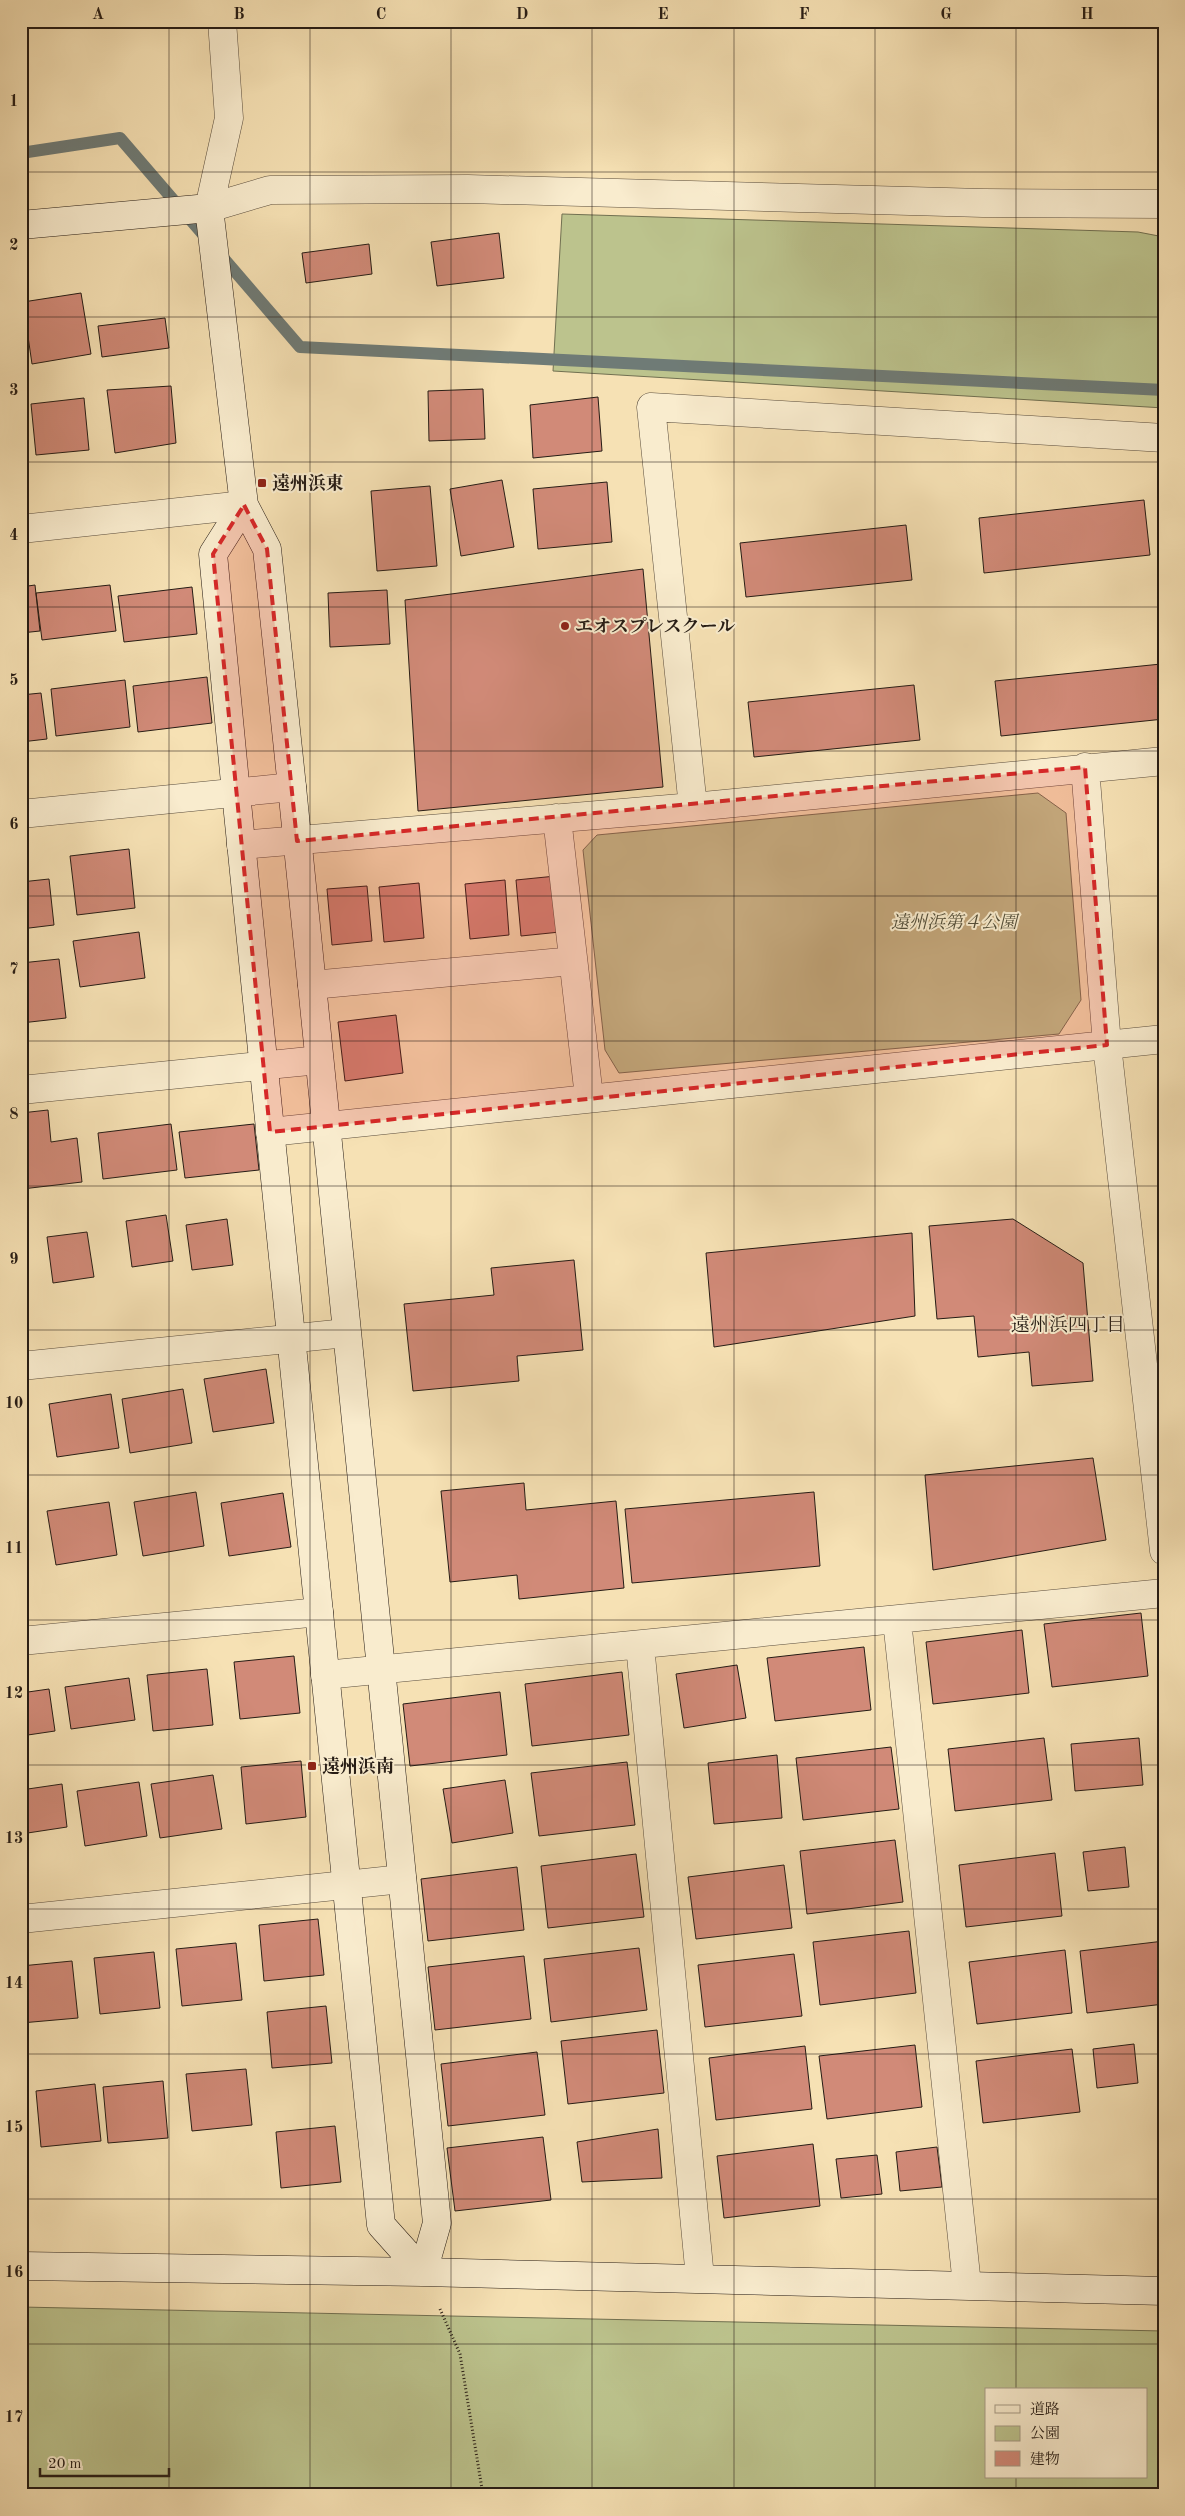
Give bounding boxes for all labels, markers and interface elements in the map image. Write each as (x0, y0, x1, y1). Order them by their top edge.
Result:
text: A (92, 7, 104, 23)
text: B (233, 7, 245, 23)
text: C (376, 7, 386, 23)
text: D (516, 7, 528, 23)
text: E (657, 7, 669, 23)
text: F (799, 7, 810, 23)
text: G (940, 7, 952, 23)
text: H (1080, 7, 1094, 23)
text: 1 (9, 94, 19, 110)
text: 2 (9, 238, 19, 254)
text: 3 (9, 383, 19, 399)
place label: 遠州浜東 (272, 473, 344, 493)
marker: 遠州浜東 (256, 477, 268, 489)
text: 4 (9, 528, 19, 544)
place label: エオスプレスクール (575, 617, 735, 636)
marker: エオスプレスクール (559, 620, 571, 632)
text: 5 (9, 673, 19, 689)
text: 6 (9, 817, 19, 833)
park label: 遠州浜第４公園 (891, 912, 1020, 932)
text: 7 (9, 962, 19, 978)
text: 8 (9, 1107, 19, 1123)
text: 9 (9, 1252, 19, 1268)
district label: 遠州浜四丁目 (1011, 1315, 1125, 1336)
text: 10 (5, 1396, 23, 1412)
text: 11 (5, 1541, 23, 1557)
text: 12 (5, 1686, 23, 1702)
place label: 遠州浜南 (322, 1756, 394, 1776)
marker: 遠州浜南 (306, 1760, 318, 1772)
text: 13 (5, 1831, 23, 1847)
text: 14 (5, 1976, 23, 1992)
text: 15 (5, 2120, 23, 2136)
text: 16 (5, 2265, 23, 2281)
legend (985, 2388, 1148, 2478)
text: 道路 (1030, 2401, 1060, 2418)
text: 17 (5, 2410, 23, 2426)
text: 公園 (1030, 2425, 1060, 2442)
scale bar (40, 2446, 169, 2478)
text: 建物 (1030, 2451, 1060, 2468)
text: 20 m (48, 2457, 82, 2472)

